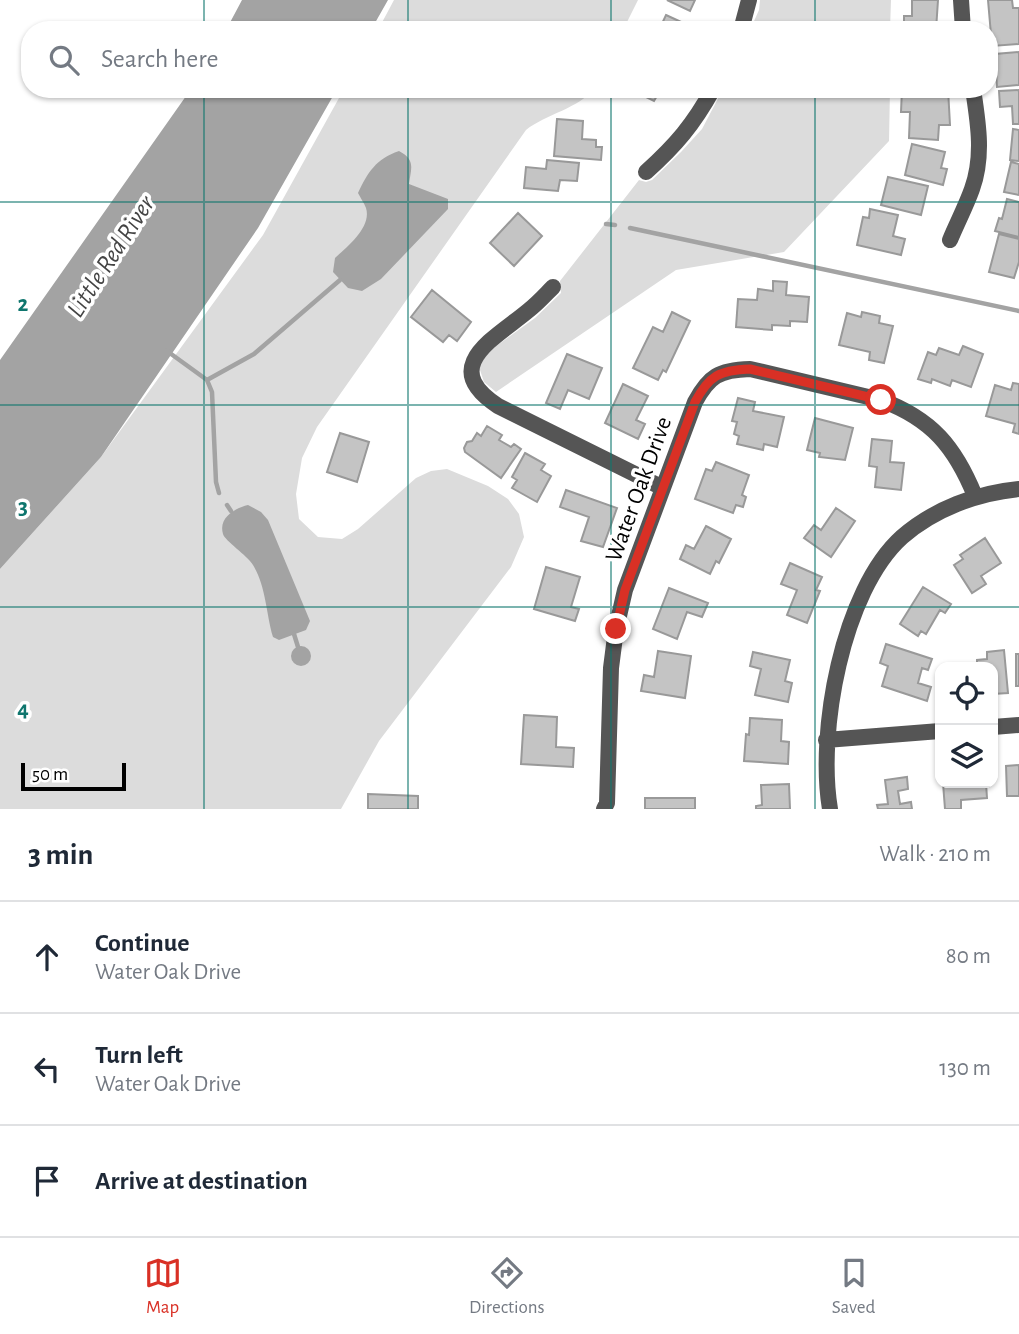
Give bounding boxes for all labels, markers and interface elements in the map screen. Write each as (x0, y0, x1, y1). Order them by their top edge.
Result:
search box (21, 21, 998, 98)
icon: search (45, 41, 83, 79)
text: Search here (101, 46, 219, 72)
water label: Little Red River (62, 190, 160, 322)
text: 2 (18, 293, 29, 316)
route start (865, 384, 896, 415)
street label: Water Oak Drive (602, 414, 676, 565)
text: 3 (18, 496, 28, 519)
route end (600, 613, 631, 644)
map controls (935, 662, 998, 788)
button: locate (935, 662, 998, 725)
text: 4 (17, 698, 29, 721)
button: layers (935, 725, 998, 788)
scale bar (21, 760, 126, 792)
text: 50 m (32, 765, 68, 784)
text: 3 min (28, 840, 93, 870)
text: Walk · 210 m (879, 843, 991, 866)
text: Continue (95, 930, 190, 956)
icon: ahead (28, 938, 66, 976)
text: 80 m (946, 945, 991, 968)
text: Water Oak Drive (95, 961, 241, 984)
text: Turn left (95, 1042, 183, 1068)
icon: left (28, 1050, 66, 1088)
text: 130 m (939, 1057, 991, 1080)
text: Water Oak Drive (95, 1073, 241, 1096)
icon: arrive (28, 1162, 66, 1200)
text: Arrive at destination (95, 1168, 308, 1194)
tab: Map (144, 1254, 182, 1319)
tab: Directions (469, 1254, 545, 1319)
tab: Saved (832, 1254, 875, 1319)

